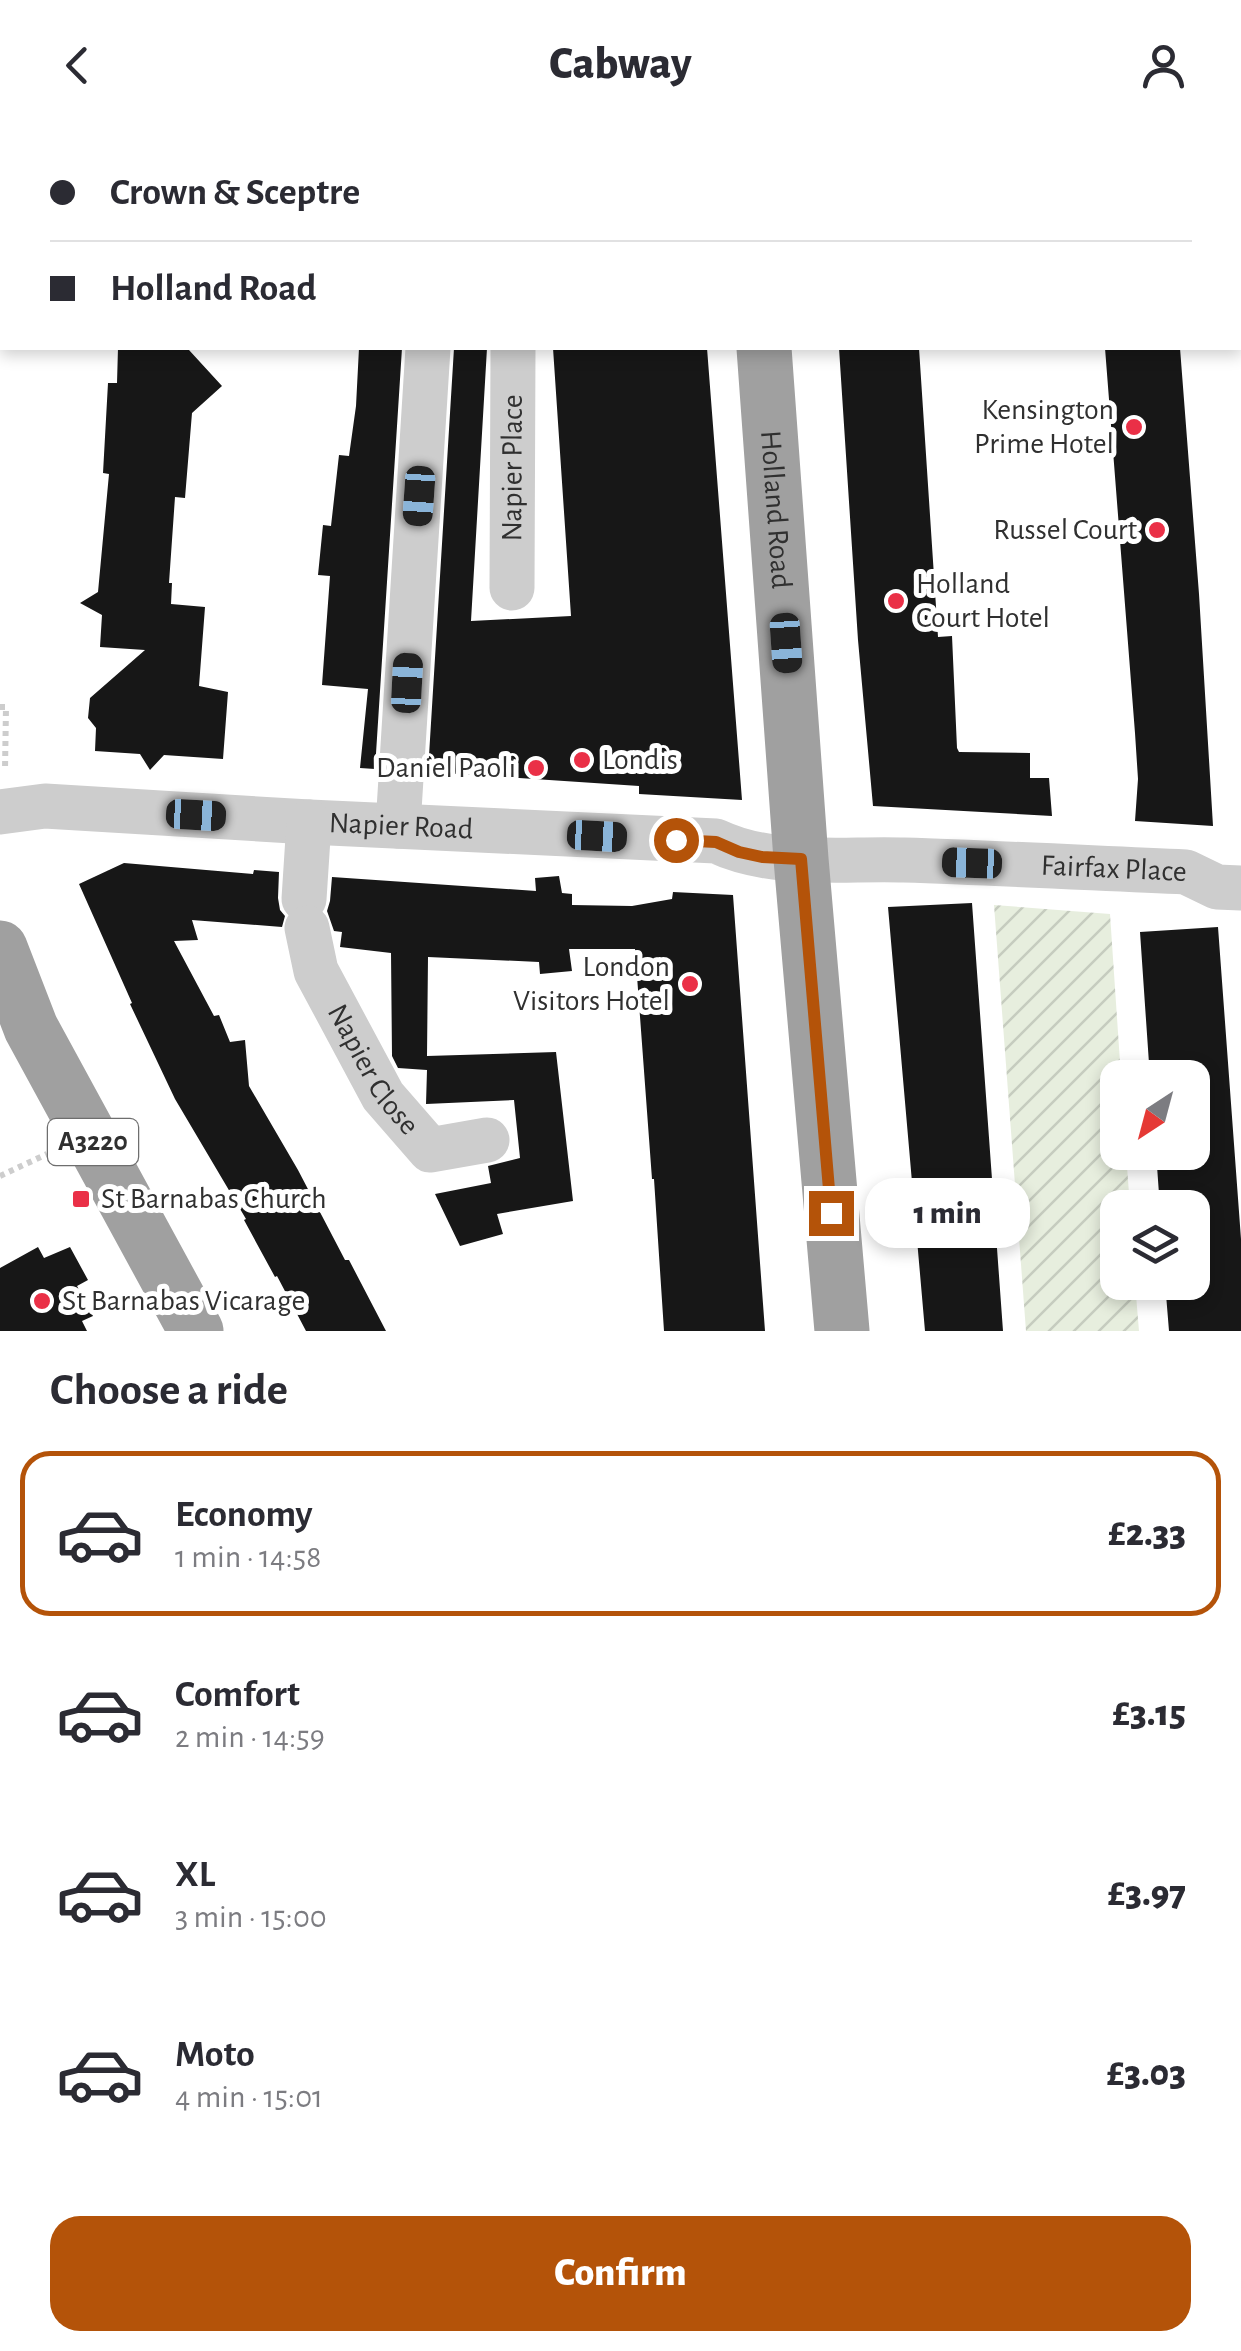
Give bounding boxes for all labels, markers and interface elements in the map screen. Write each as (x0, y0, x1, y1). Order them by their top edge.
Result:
icon: back (50, 38, 105, 93)
icon: person (1136, 38, 1191, 93)
text: Cabway (549, 42, 692, 87)
text: Crown & Sceptre (110, 174, 360, 212)
text: Holland Road (110, 270, 317, 308)
street label: Napier Place (497, 394, 528, 542)
place label: Kensington Prime Hotel (974, 395, 1114, 459)
marker: Kensington Prime Hotel (1123, 416, 1145, 438)
street label: Holland Road (755, 429, 796, 590)
car (402, 465, 436, 527)
place label: Russel Court (993, 515, 1137, 545)
marker: Russel Court (1146, 519, 1168, 541)
place label: Holland Court Hotel (916, 569, 1050, 633)
marker: Holland Court Hotel (885, 590, 907, 612)
car (769, 612, 803, 674)
car (390, 652, 424, 714)
place label: Londis (602, 745, 678, 775)
marker: Londis (571, 749, 593, 771)
place label: Daniel Paoli (376, 753, 516, 783)
marker: Daniel Paoli (525, 757, 547, 779)
car (165, 798, 227, 832)
street label: Napier Road (328, 808, 474, 845)
route start (654, 818, 699, 863)
car (566, 819, 628, 853)
car (941, 847, 1003, 879)
street label: Fairfax Place (1040, 850, 1187, 887)
place label: London Visitors Hotel (513, 952, 670, 1016)
marker: London Visitors Hotel (679, 973, 701, 995)
street label: Napier Close (322, 999, 425, 1141)
north arrow (1100, 1060, 1210, 1170)
map controls (1100, 1060, 1210, 1300)
road number: A3220 (48, 1119, 138, 1165)
callout: 1 min (866, 1178, 1031, 1248)
place label: St Barnabas Church (101, 1184, 327, 1214)
marker: St Barnabas Church (70, 1188, 92, 1210)
button: layers (1100, 1190, 1210, 1300)
route end (809, 1191, 854, 1236)
text: 1 min (913, 1197, 982, 1229)
place label: St Barnabas Vicarage (62, 1286, 305, 1316)
marker: St Barnabas Vicarage (31, 1290, 53, 1312)
text: Choose a ride (50, 1368, 288, 1413)
icon: car (55, 1489, 145, 1579)
text: Economy (175, 1496, 313, 1534)
text: £2.33 (1108, 1515, 1186, 1553)
text: 1 min · 14:58 (175, 1541, 321, 1573)
icon: car (55, 1669, 145, 1759)
text: Comfort (175, 1676, 300, 1714)
text: £3.15 (1113, 1695, 1186, 1733)
text: 2 min · 14:59 (175, 1721, 325, 1753)
icon: car (55, 1849, 145, 1939)
text: XL (175, 1856, 215, 1894)
text: £3.97 (1108, 1875, 1186, 1913)
text: 3 min · 15:00 (175, 1901, 327, 1933)
icon: car (55, 2029, 145, 2119)
text: Moto (175, 2036, 255, 2074)
text: £3.03 (1107, 2055, 1186, 2093)
text: 4 min · 15:01 (175, 2081, 323, 2113)
button: Confirm (50, 2216, 1191, 2331)

